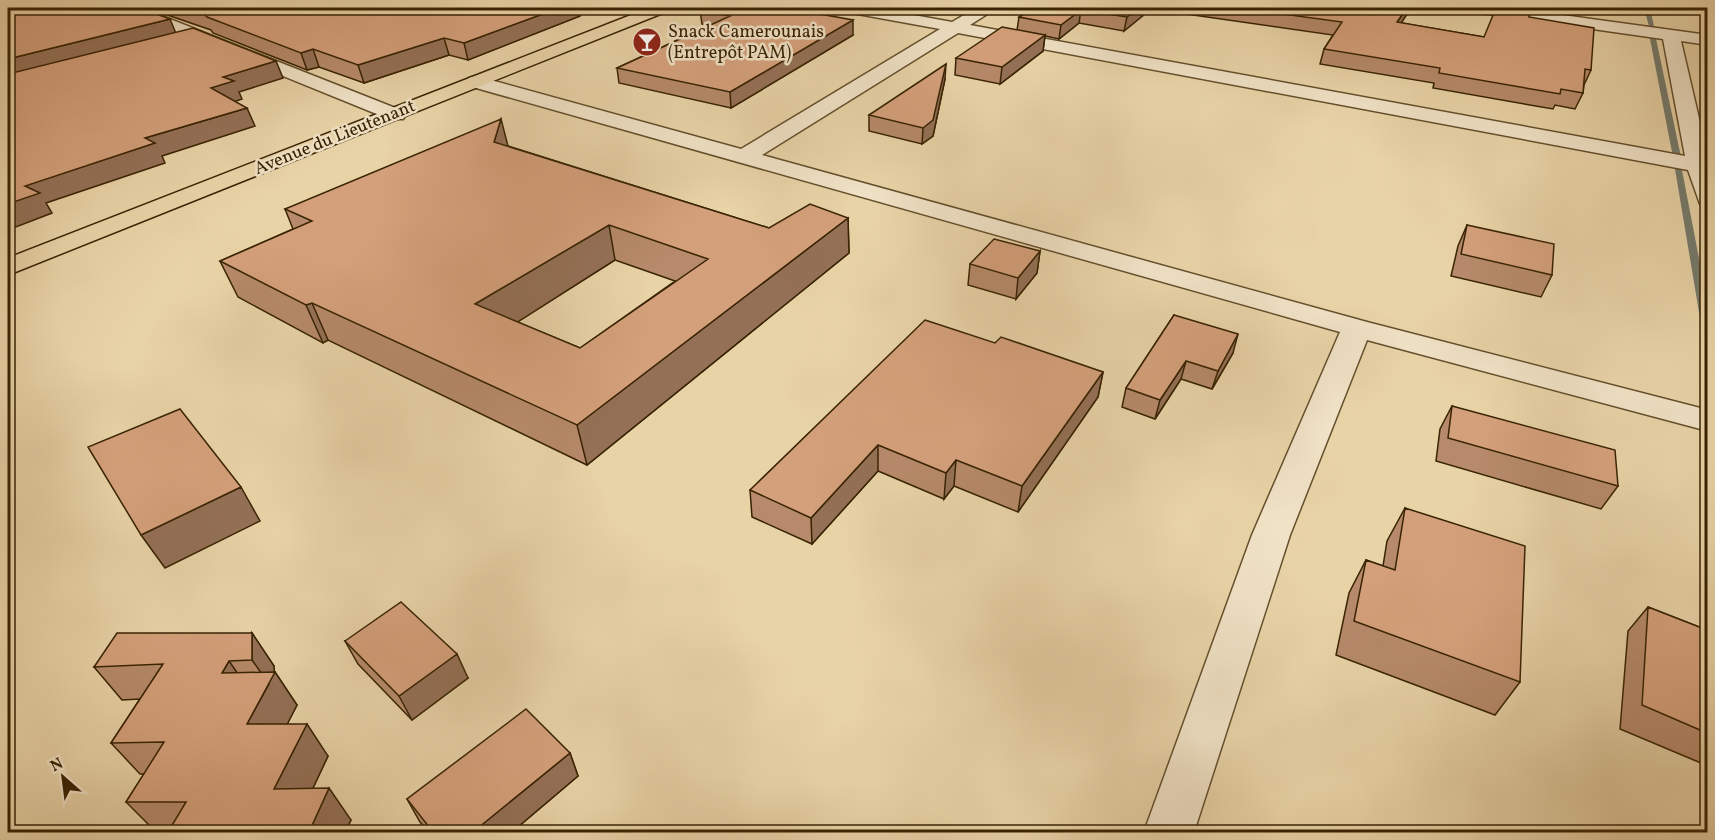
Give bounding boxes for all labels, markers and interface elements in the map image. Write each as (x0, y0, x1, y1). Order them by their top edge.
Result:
place label: Snack Camerounais (Entrepôt PAM) (668, 20, 824, 66)
bar icon: Snack Camerounais (Entrepôt PAM) (631, 26, 663, 58)
street label: Avenue du Lieutenant (251, 94, 419, 182)
north arrow (33, 747, 93, 807)
text: N (47, 753, 68, 778)

